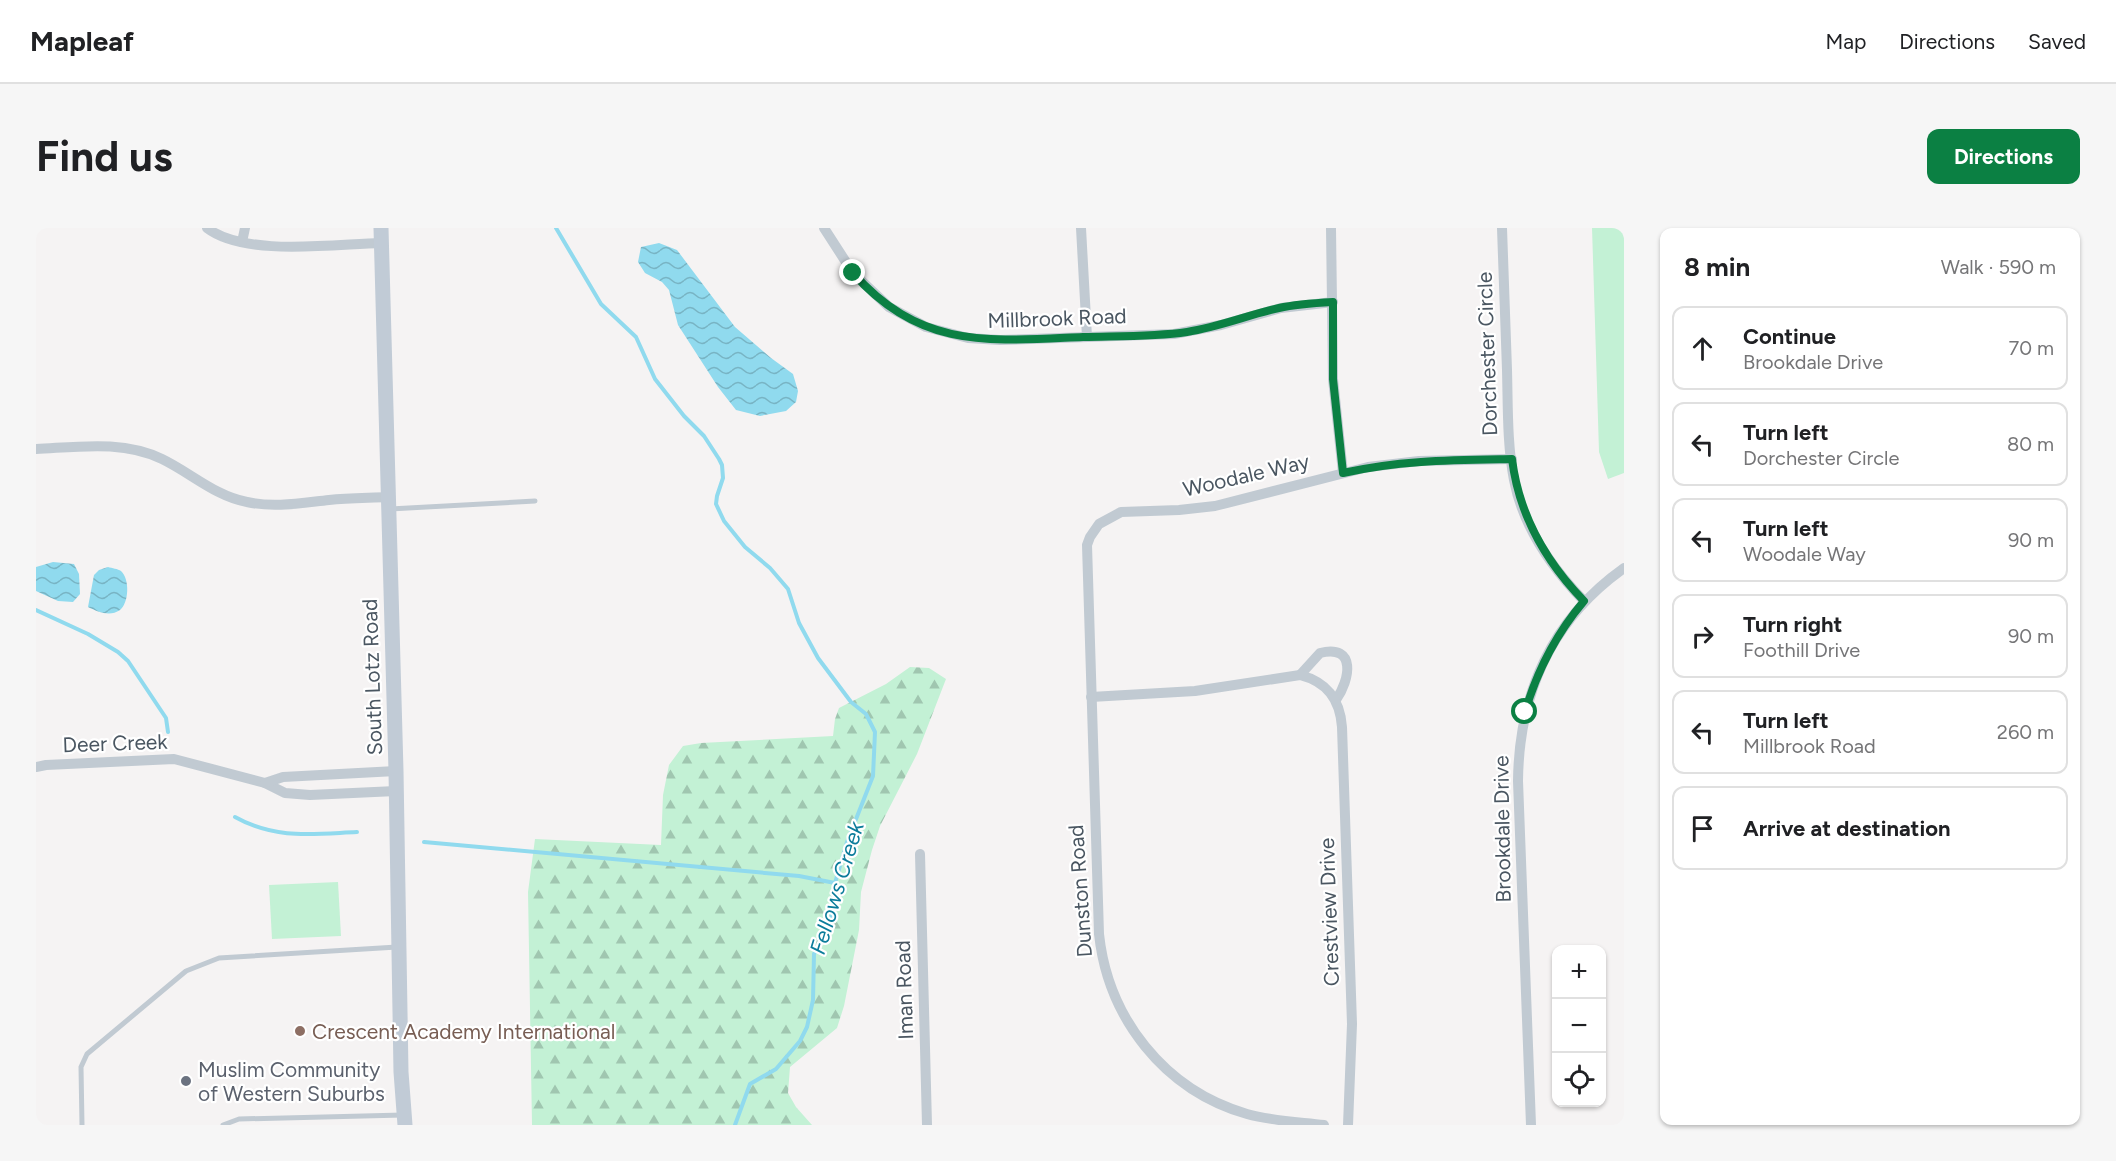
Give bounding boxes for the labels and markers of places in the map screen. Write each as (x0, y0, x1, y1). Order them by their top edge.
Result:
place label: Crescent Academy International (312, 1019, 615, 1044)
marker: Crescent Academy International (293, 1024, 307, 1038)
place label: Muslim Community of Western Suburbs (198, 1057, 385, 1106)
marker: Muslim Community of Western Suburbs (179, 1074, 193, 1088)

